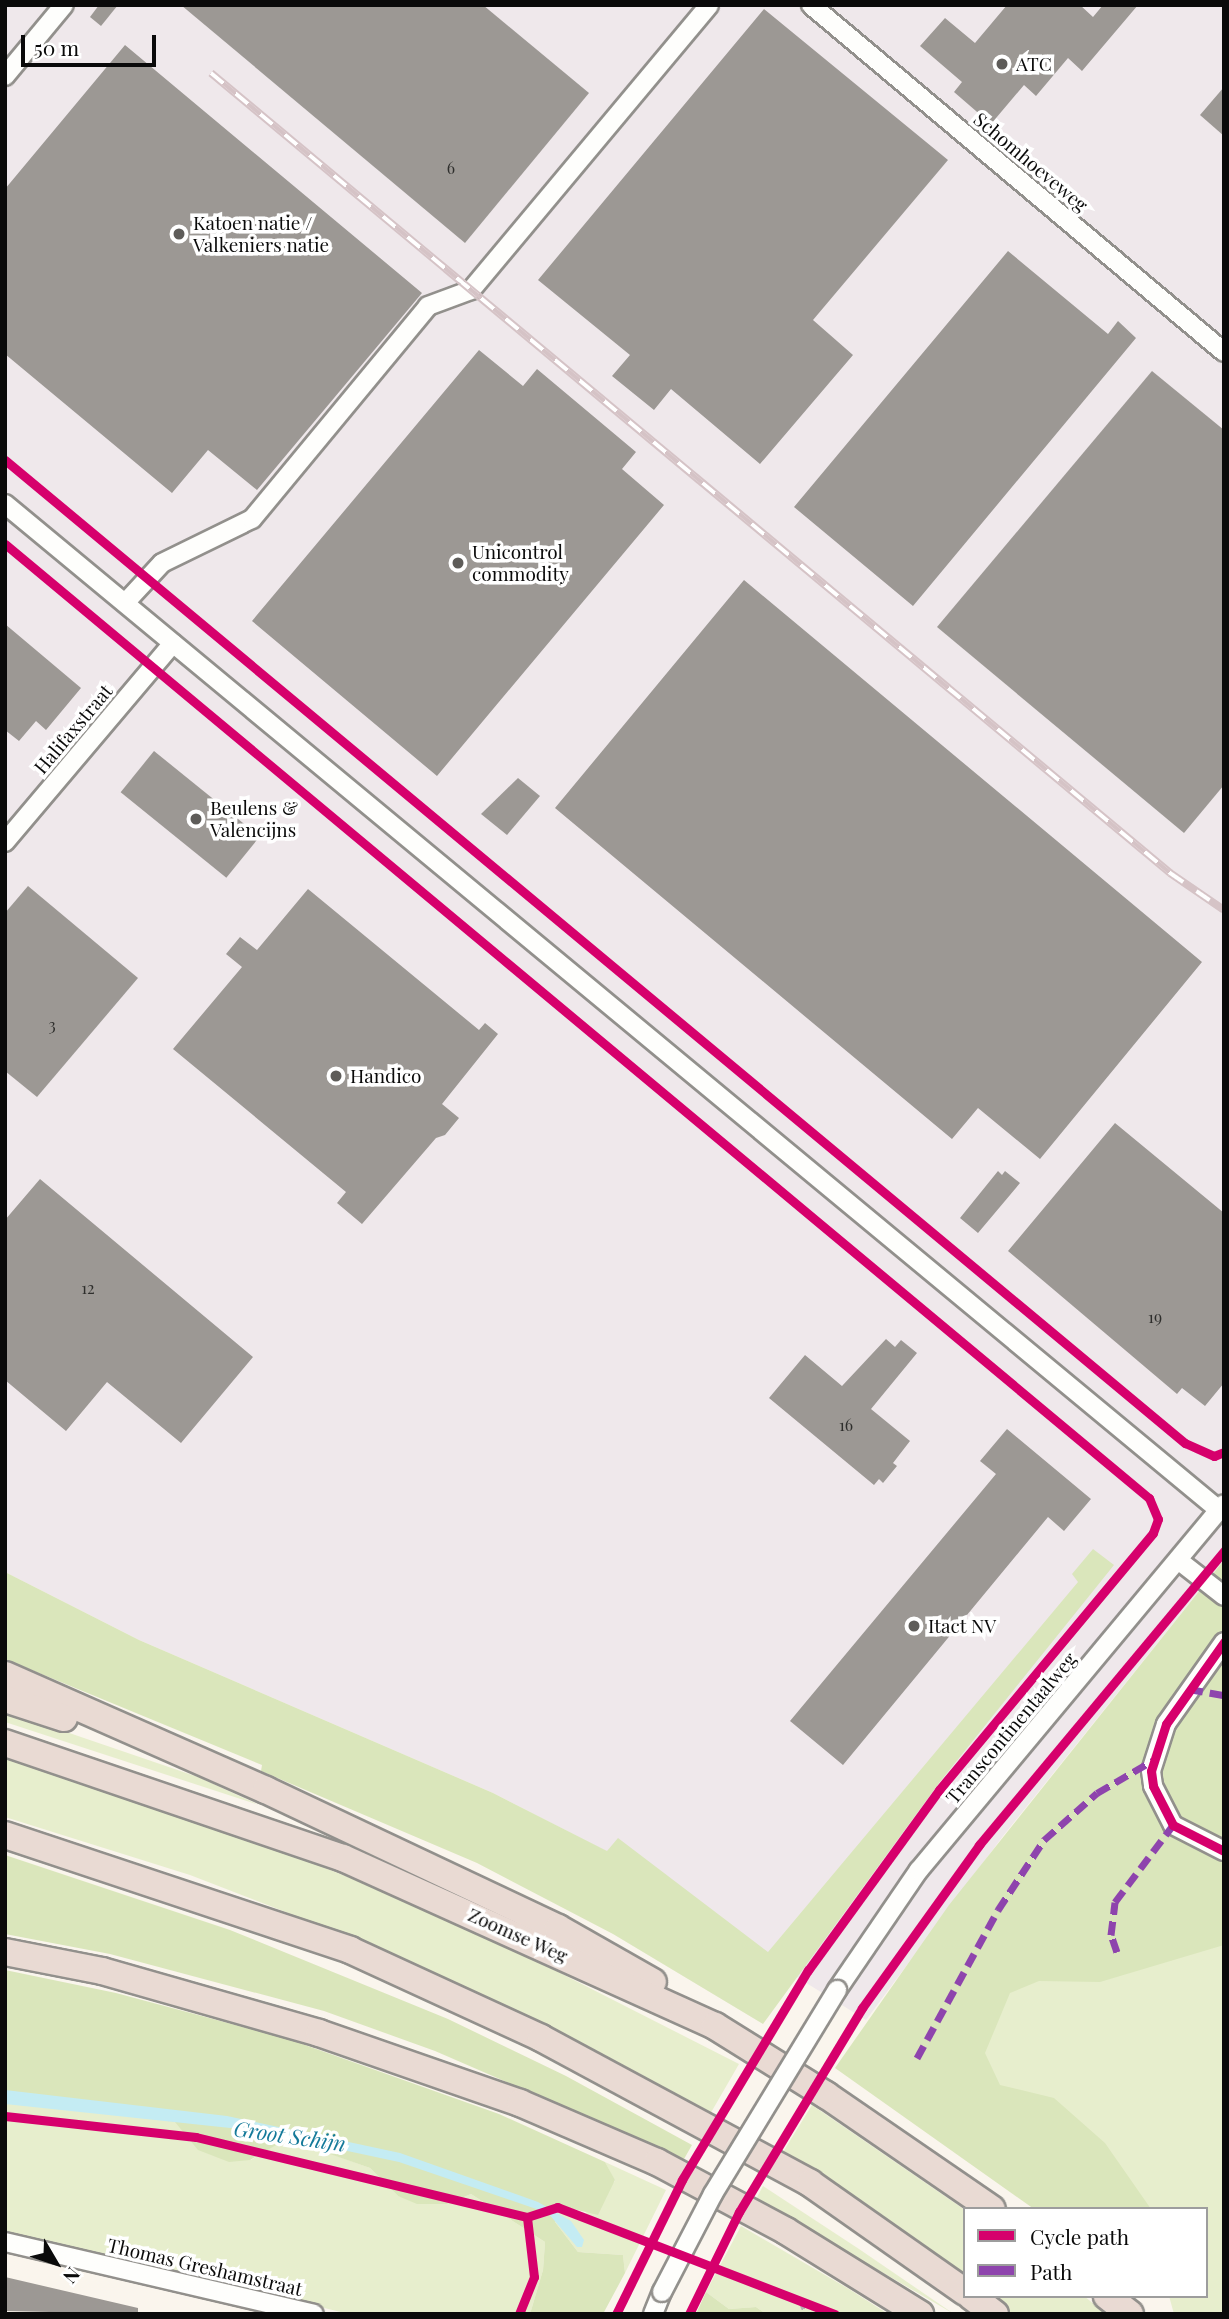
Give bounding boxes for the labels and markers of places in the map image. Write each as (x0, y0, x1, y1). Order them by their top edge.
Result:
place label: ATC (1016, 53, 1052, 75)
marker: ATC (994, 56, 1010, 72)
place label: Katoen natie / Valkeniers natie (193, 212, 329, 256)
marker: Katoen natie / Valkeniers natie (171, 226, 187, 242)
place label: Unicontrol commodity (472, 541, 569, 585)
marker: Unicontrol commodity (450, 555, 466, 571)
place label: Beulens & Valencijns (210, 797, 298, 841)
marker: Beulens & Valencijns (188, 811, 204, 827)
place label: Handico (350, 1065, 421, 1087)
marker: Handico (328, 1068, 344, 1084)
place label: Itact NV (928, 1615, 997, 1637)
marker: Itact NV (906, 1618, 922, 1634)

